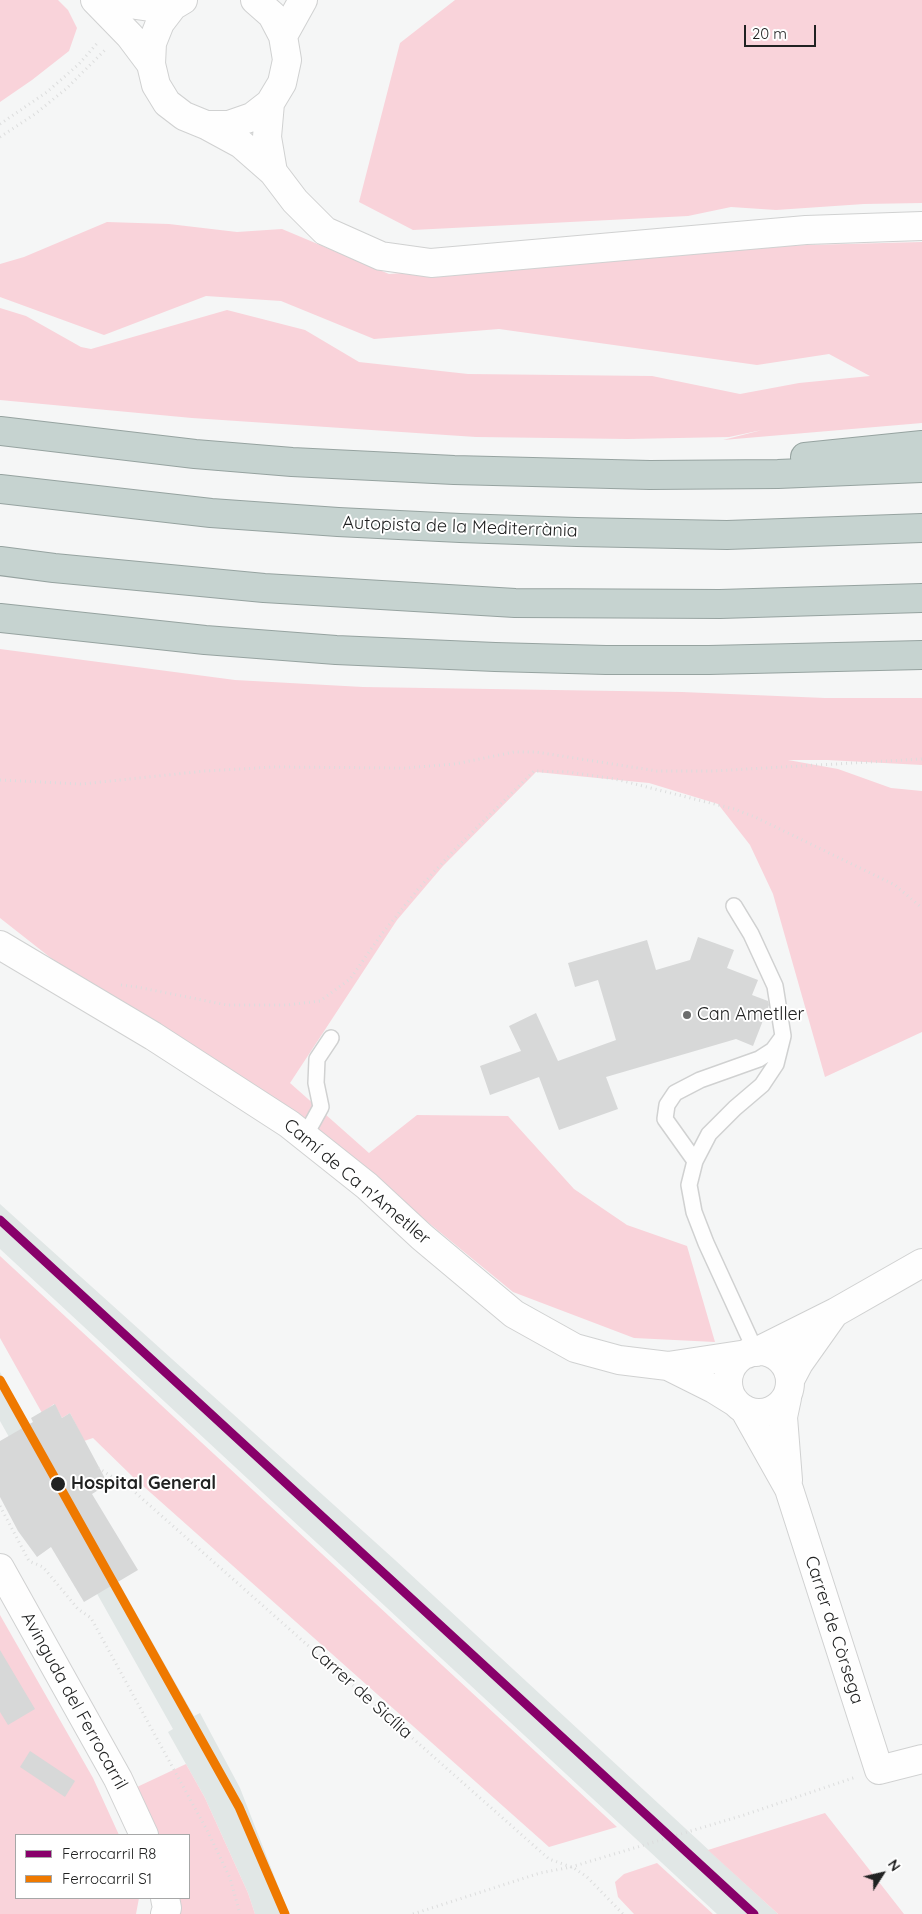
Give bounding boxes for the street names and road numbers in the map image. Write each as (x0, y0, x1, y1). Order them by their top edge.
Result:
street label: Autopista de la Mediterrània (342, 512, 578, 542)
street label: Camí de Ca n'Ametller (279, 1114, 435, 1250)
street label: Carrer de Còrsega (800, 1553, 868, 1707)
street label: Avinguda del Ferrocarril (16, 1608, 132, 1794)
street label: Carrer de Sicília (305, 1640, 417, 1744)

